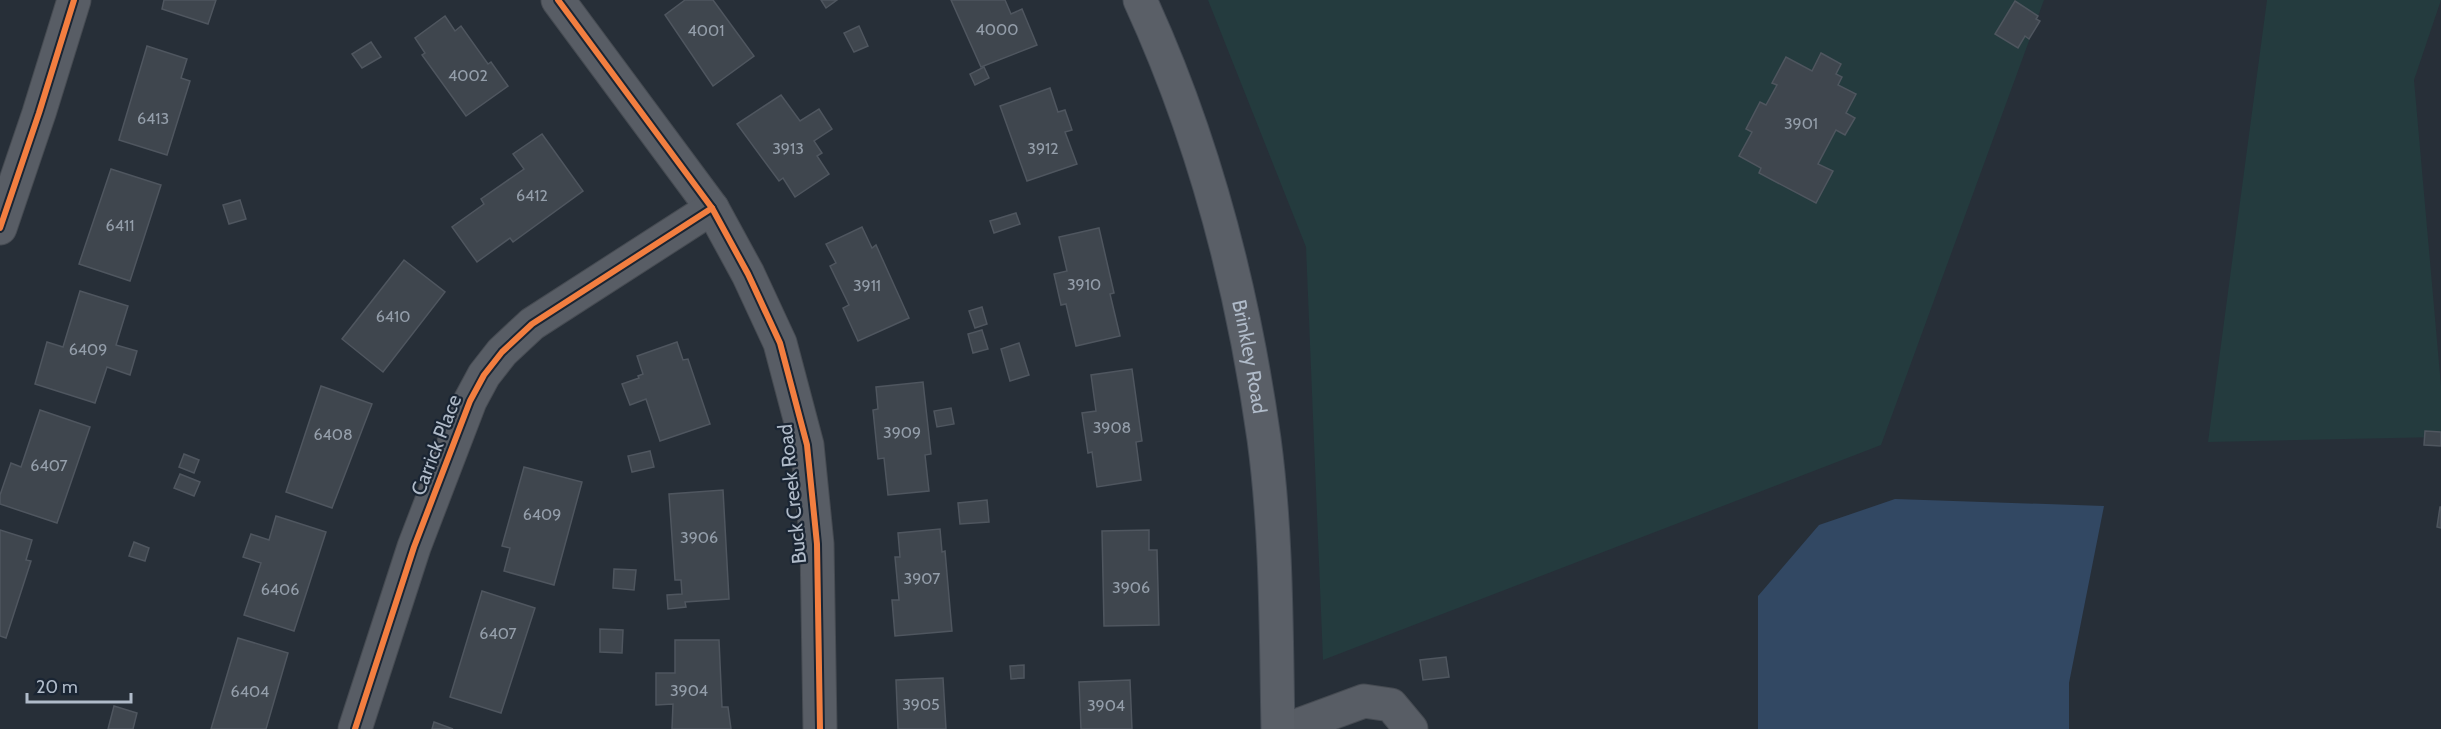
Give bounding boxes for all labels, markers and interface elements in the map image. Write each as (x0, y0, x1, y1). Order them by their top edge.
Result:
house number: 4000 (976, 20, 1018, 39)
house number: 4001 (688, 21, 724, 40)
house number: 4002 (448, 66, 488, 85)
house number: 6413 (137, 109, 169, 128)
house number: 3901 (1784, 114, 1818, 133)
house number: 3913 (772, 139, 804, 158)
house number: 3912 (1027, 139, 1059, 158)
house number: 6412 (516, 186, 548, 205)
house number: 6411 (106, 216, 134, 235)
house number: 3910 (1067, 275, 1101, 294)
house number: 3911 (853, 276, 881, 295)
street label: Brinkley Road (1227, 297, 1272, 415)
house number: 6410 (376, 307, 410, 326)
house number: 6409 (69, 340, 107, 359)
street label: Carrick Place (406, 391, 466, 499)
house number: 3908 (1093, 418, 1131, 437)
street label: Buck Creek Road (773, 423, 811, 565)
house number: 3909 (883, 423, 921, 442)
house number: 6408 (313, 425, 353, 444)
house number: 6407 (30, 456, 68, 475)
house number: 6409 (523, 505, 561, 524)
house number: 3906 (680, 528, 718, 547)
house number: 3907 (904, 569, 940, 588)
house number: 3906 (1112, 578, 1150, 597)
house number: 6406 (261, 580, 299, 599)
house number: 6407 (479, 624, 517, 643)
scale bar (27, 666, 130, 704)
text: 20 m (36, 676, 78, 698)
house number: 3904 (670, 681, 708, 700)
house number: 6404 (231, 682, 269, 701)
house number: 3905 (902, 695, 940, 714)
house number: 3904 (1087, 696, 1125, 715)

